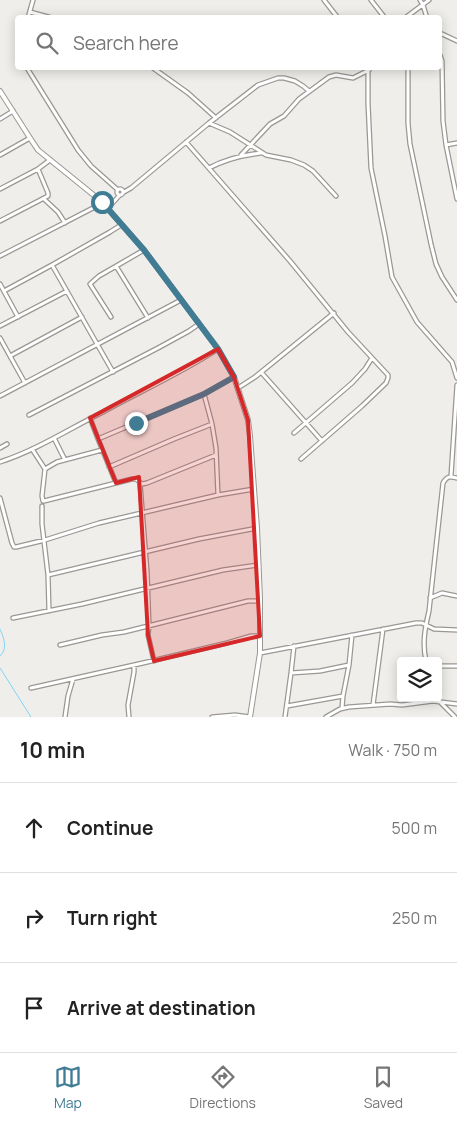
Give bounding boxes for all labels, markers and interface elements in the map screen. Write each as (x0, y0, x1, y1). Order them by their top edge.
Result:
search box (15, 15, 442, 70)
icon: search (33, 29, 61, 57)
text: Search here (73, 30, 179, 56)
route start (91, 191, 114, 214)
route end (125, 412, 148, 435)
map controls (397, 657, 442, 702)
button: layers (397, 657, 442, 702)
text: 10 min (20, 736, 85, 764)
text: Walk · 750 m (348, 739, 437, 761)
icon: ahead (20, 814, 48, 842)
text: Continue (67, 815, 153, 841)
text: 500 m (391, 817, 437, 839)
icon: right (20, 904, 48, 932)
text: Turn right (67, 905, 157, 931)
text: 250 m (392, 907, 437, 929)
icon: arrive (20, 994, 48, 1022)
text: Arrive at destination (67, 995, 256, 1021)
tab: Map (54, 1063, 82, 1112)
tab: Directions (190, 1063, 256, 1112)
tab: Saved (364, 1063, 403, 1112)

